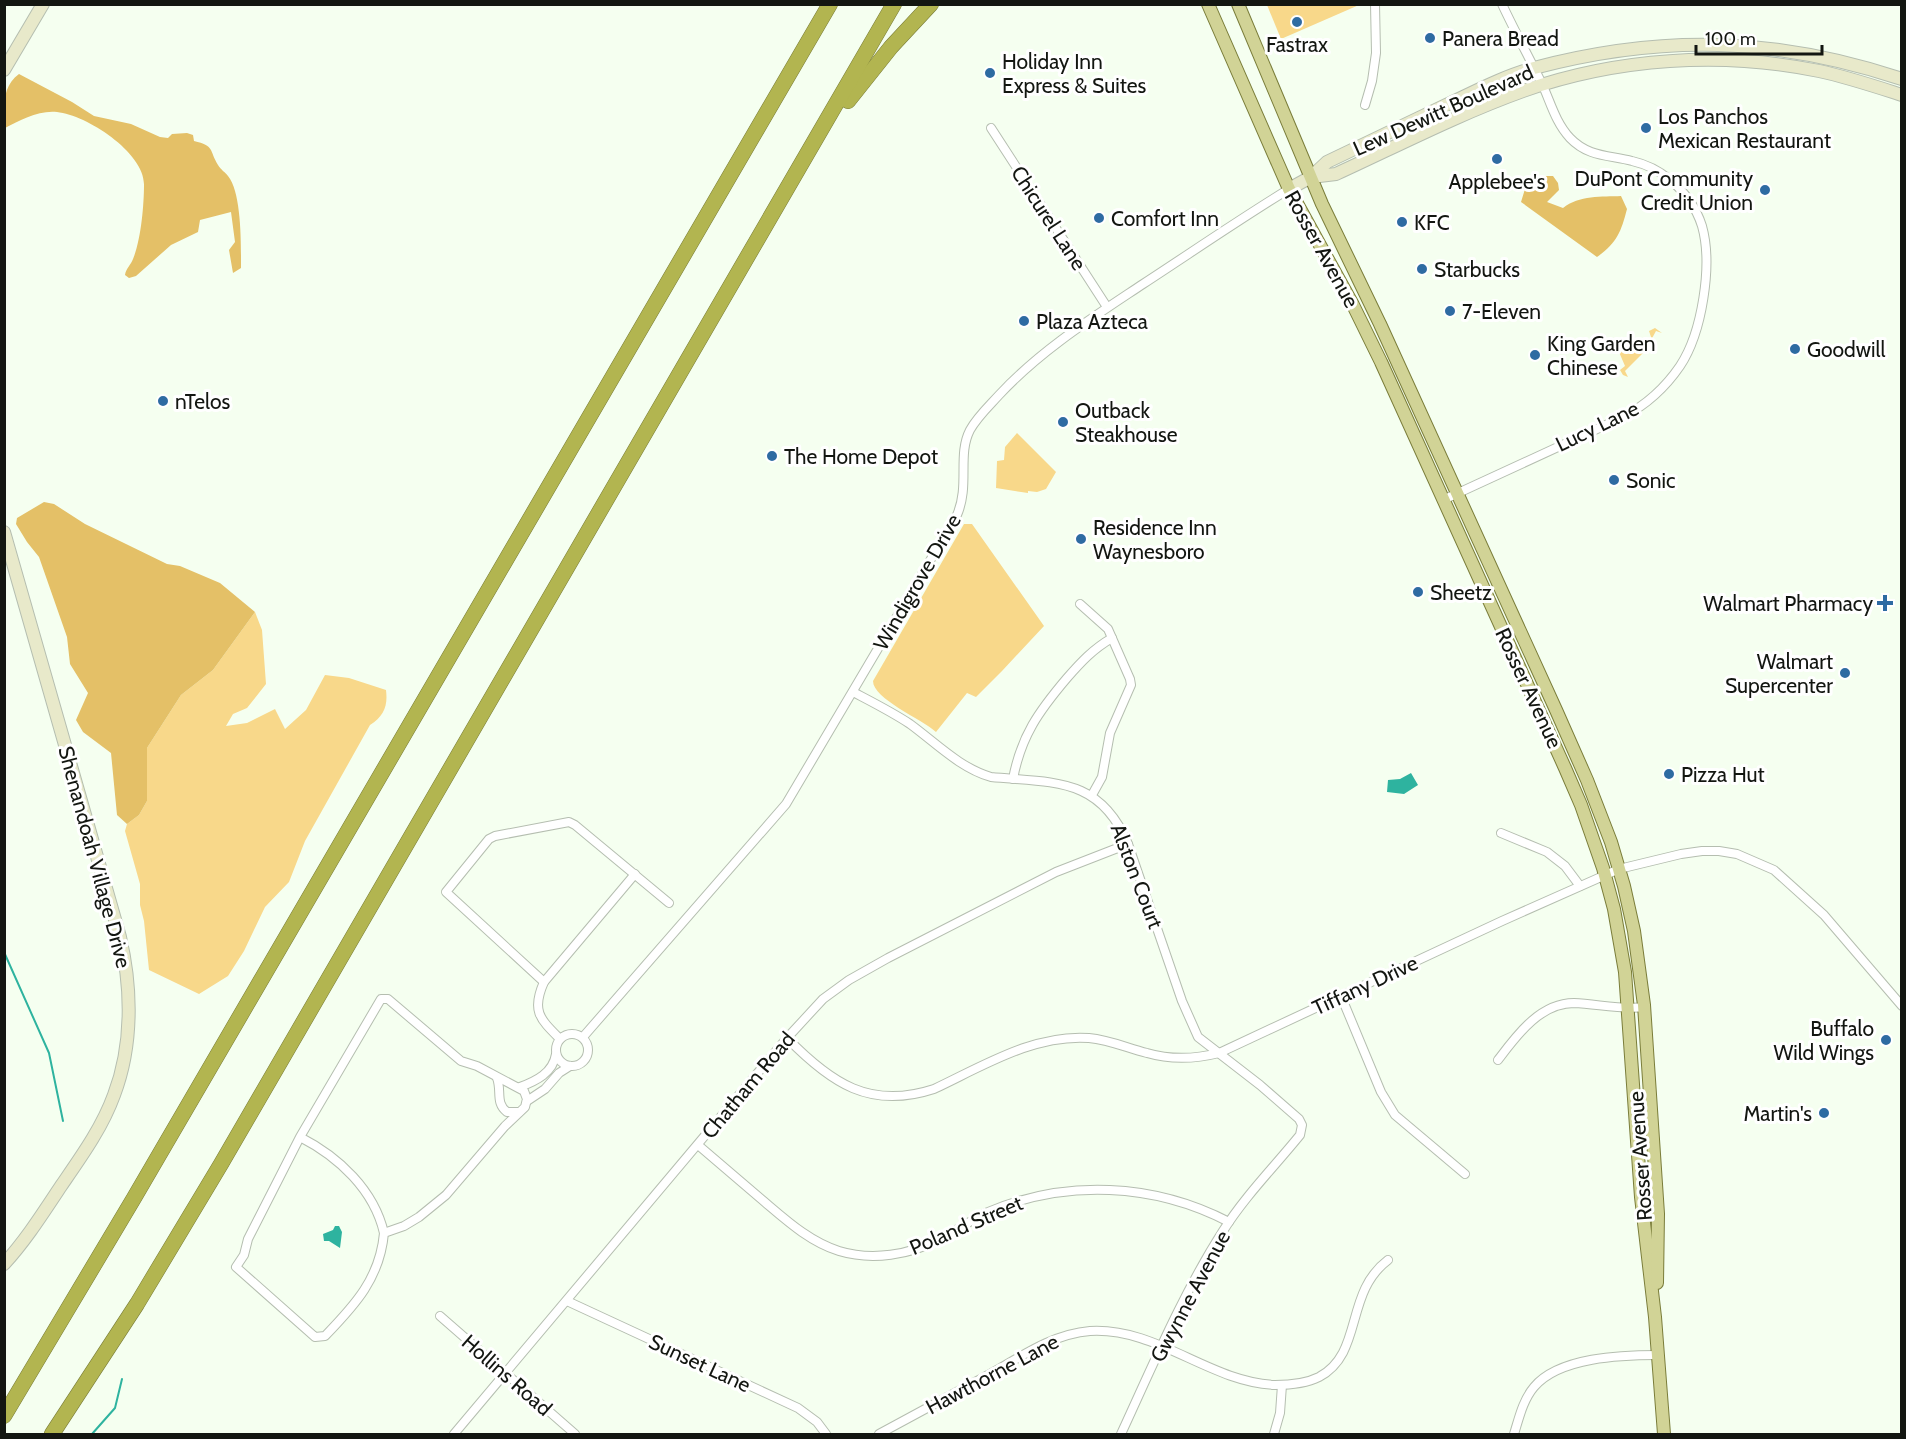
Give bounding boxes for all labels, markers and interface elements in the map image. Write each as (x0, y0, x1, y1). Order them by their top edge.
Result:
marker: Fastrax (1290, 15, 1304, 29)
scale bar (1696, 18, 1822, 56)
place label: Panera Bread (1442, 26, 1559, 51)
text: 100 m (1705, 28, 1756, 50)
marker: Panera Bread (1423, 31, 1437, 45)
place label: Fastrax (1266, 32, 1328, 57)
place label: Holiday Inn Express & Suites (1002, 49, 1146, 98)
street label: Lew Dewitt Boulevard (1349, 59, 1537, 161)
marker: Holiday Inn Express & Suites (983, 66, 997, 80)
place label: Los Panchos Mexican Restaurant (1658, 104, 1831, 153)
marker: Los Panchos Mexican Restaurant (1639, 121, 1653, 135)
marker: Applebee's (1490, 152, 1504, 166)
street label: Chicurel Lane (1006, 161, 1092, 275)
place label: DuPont Community Credit Union (1575, 166, 1753, 215)
place label: Applebee's (1449, 169, 1546, 194)
marker: DuPont Community Credit Union (1758, 183, 1772, 197)
street label: Rosser Avenue (1280, 186, 1365, 312)
place label: Comfort Inn (1111, 206, 1219, 231)
place label: KFC (1414, 210, 1450, 235)
marker: Comfort Inn (1092, 211, 1106, 225)
marker: KFC (1395, 215, 1409, 229)
place label: Starbucks (1434, 257, 1520, 282)
marker: Starbucks (1415, 262, 1429, 276)
place label: 7-Eleven (1462, 299, 1541, 324)
marker: 7-Eleven (1443, 304, 1457, 318)
place label: Plaza Azteca (1036, 309, 1148, 334)
marker: Plaza Azteca (1017, 314, 1031, 328)
place label: King Garden Chinese (1547, 331, 1655, 380)
place label: Goodwill (1807, 337, 1885, 362)
marker: Goodwill (1788, 342, 1802, 356)
marker: King Garden Chinese (1528, 348, 1542, 362)
place label: nTelos (175, 389, 230, 414)
marker: nTelos (156, 394, 170, 408)
street label: Lucy Lane (1551, 395, 1643, 457)
place label: Outback Steakhouse (1075, 398, 1178, 447)
marker: Outback Steakhouse (1056, 415, 1070, 429)
place label: The Home Depot (784, 444, 938, 469)
marker: The Home Depot (765, 449, 779, 463)
place label: Sonic (1626, 468, 1676, 493)
marker: Sonic (1607, 473, 1621, 487)
street label: Windigrove Drive (868, 509, 966, 654)
place label: Residence Inn Waynesboro (1093, 515, 1217, 564)
marker: Residence Inn Waynesboro (1074, 532, 1088, 546)
place label: Sheetz (1430, 580, 1492, 605)
marker: Sheetz (1411, 585, 1425, 599)
place label: Walmart Pharmacy (1703, 591, 1873, 616)
marker: Walmart Pharmacy (1878, 596, 1892, 610)
street label: Rosser Avenue (1490, 624, 1568, 752)
place label: Walmart Supercenter (1725, 649, 1833, 698)
marker: Walmart Supercenter (1838, 666, 1852, 680)
street label: Shenandoah Village Drive (53, 743, 137, 971)
place label: Pizza Hut (1681, 762, 1765, 787)
marker: Pizza Hut (1662, 767, 1676, 781)
street label: Alston Court (1106, 820, 1168, 932)
street label: Tiffany Drive (1308, 950, 1422, 1020)
place label: Buffalo Wild Wings (1773, 1016, 1874, 1065)
street label: Chatham Road (696, 1027, 800, 1143)
marker: Buffalo Wild Wings (1879, 1033, 1893, 1047)
street label: Rosser Avenue (1623, 1090, 1657, 1222)
place label: Martin's (1743, 1101, 1812, 1126)
marker: Martin's (1817, 1106, 1831, 1120)
street label: Poland Street (906, 1190, 1026, 1260)
street label: Gwynne Avenue (1145, 1226, 1235, 1366)
street label: Hawthorne Lane (921, 1328, 1063, 1419)
street label: Hollins Road (457, 1329, 557, 1421)
street label: Sunset Lane (645, 1329, 755, 1398)

